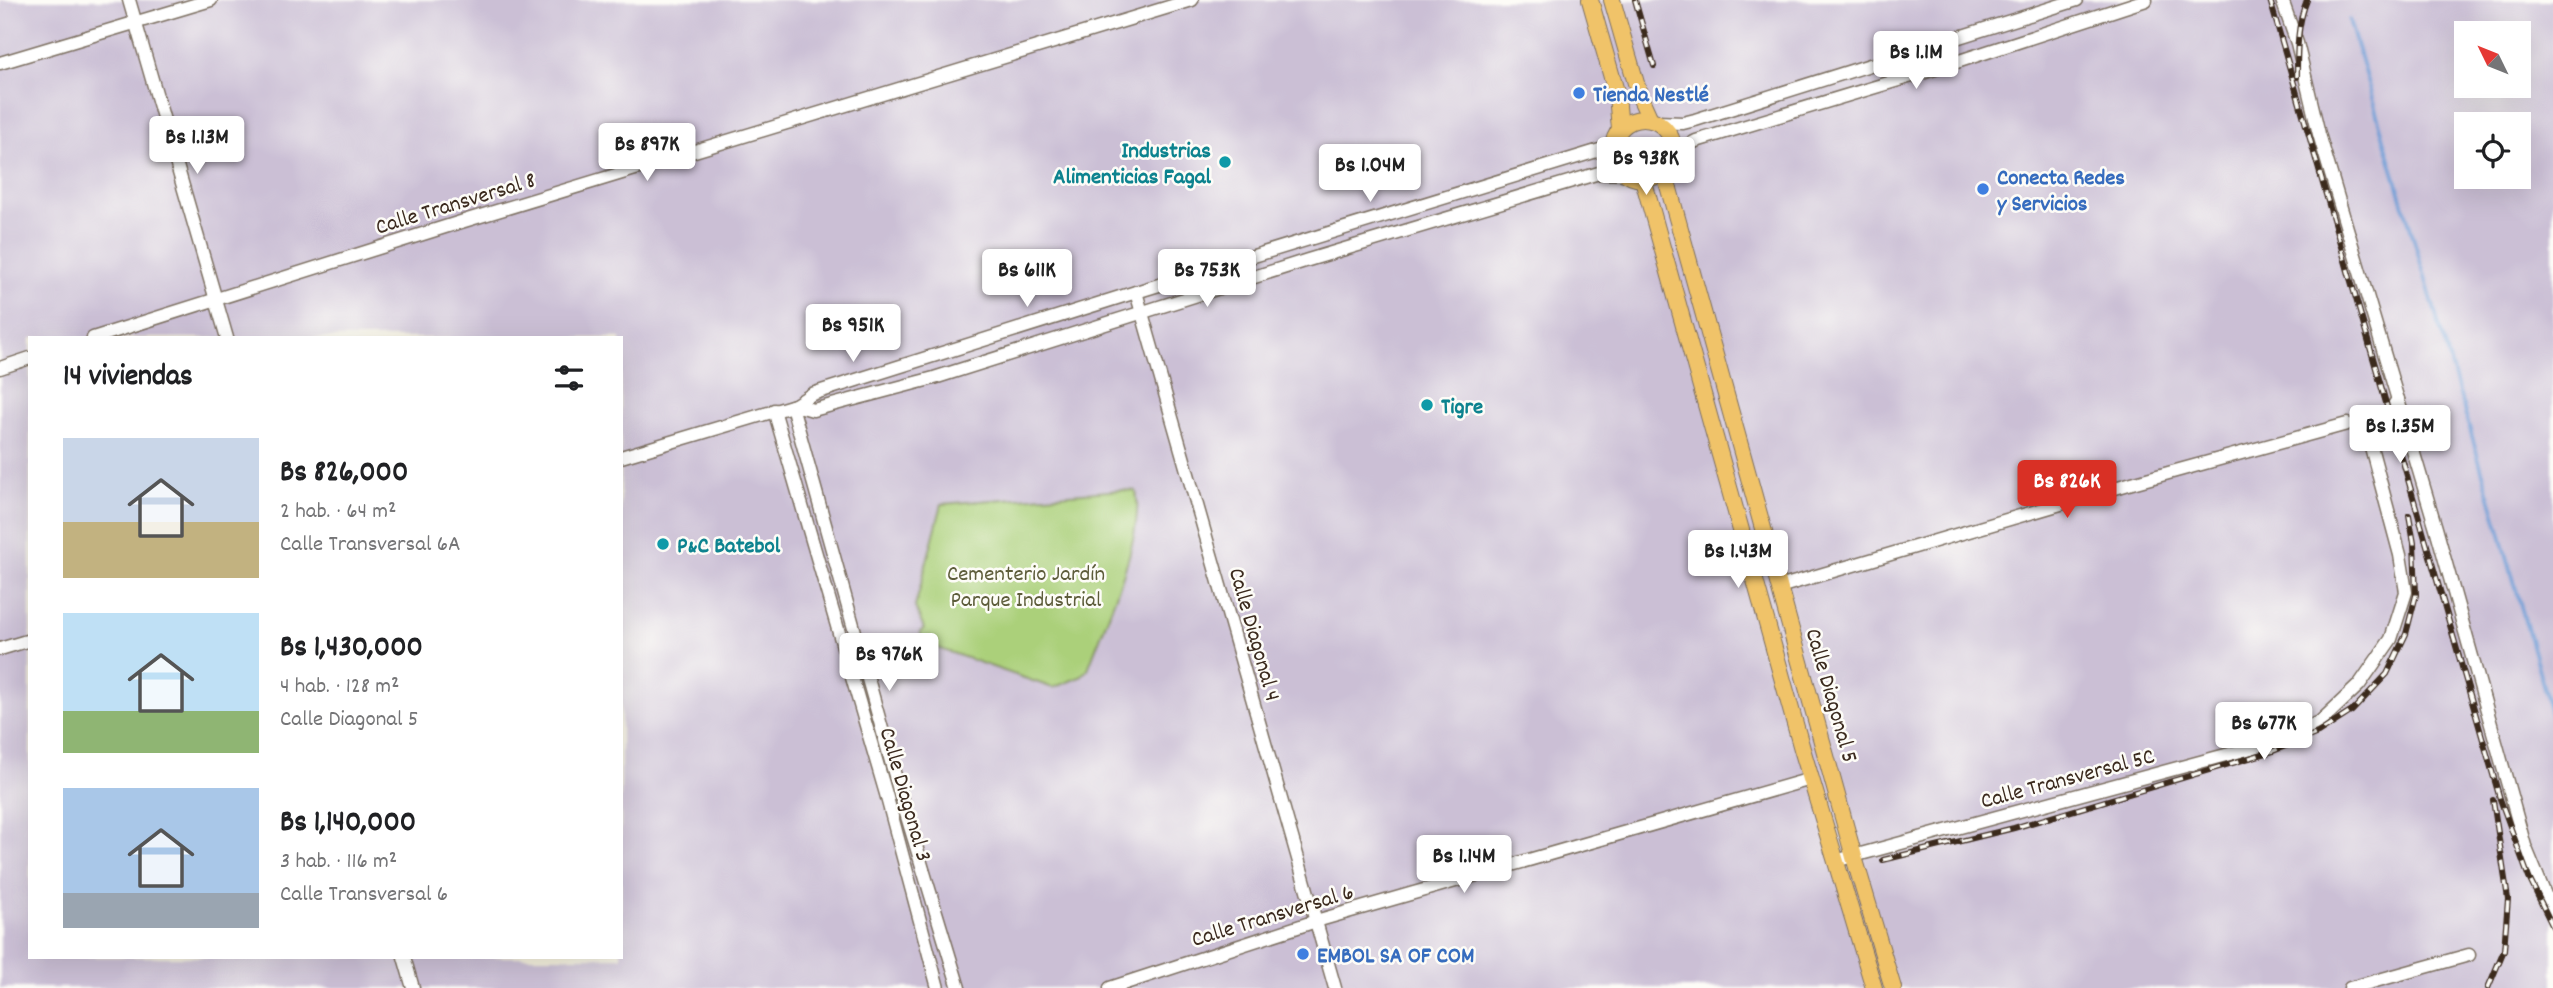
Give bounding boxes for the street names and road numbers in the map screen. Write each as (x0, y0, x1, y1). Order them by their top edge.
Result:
street label: Calle Transversal 8 (372, 165, 540, 245)
street label: Calle Diagonal 4 (1218, 564, 1287, 706)
street label: Calle Diagonal 5 (1795, 625, 1865, 767)
street label: Calle Diagonal 3 (869, 724, 939, 866)
street label: Calle Transversal 5C (1977, 741, 2159, 819)
street label: Calle Transversal 6 (1188, 877, 1358, 958)

